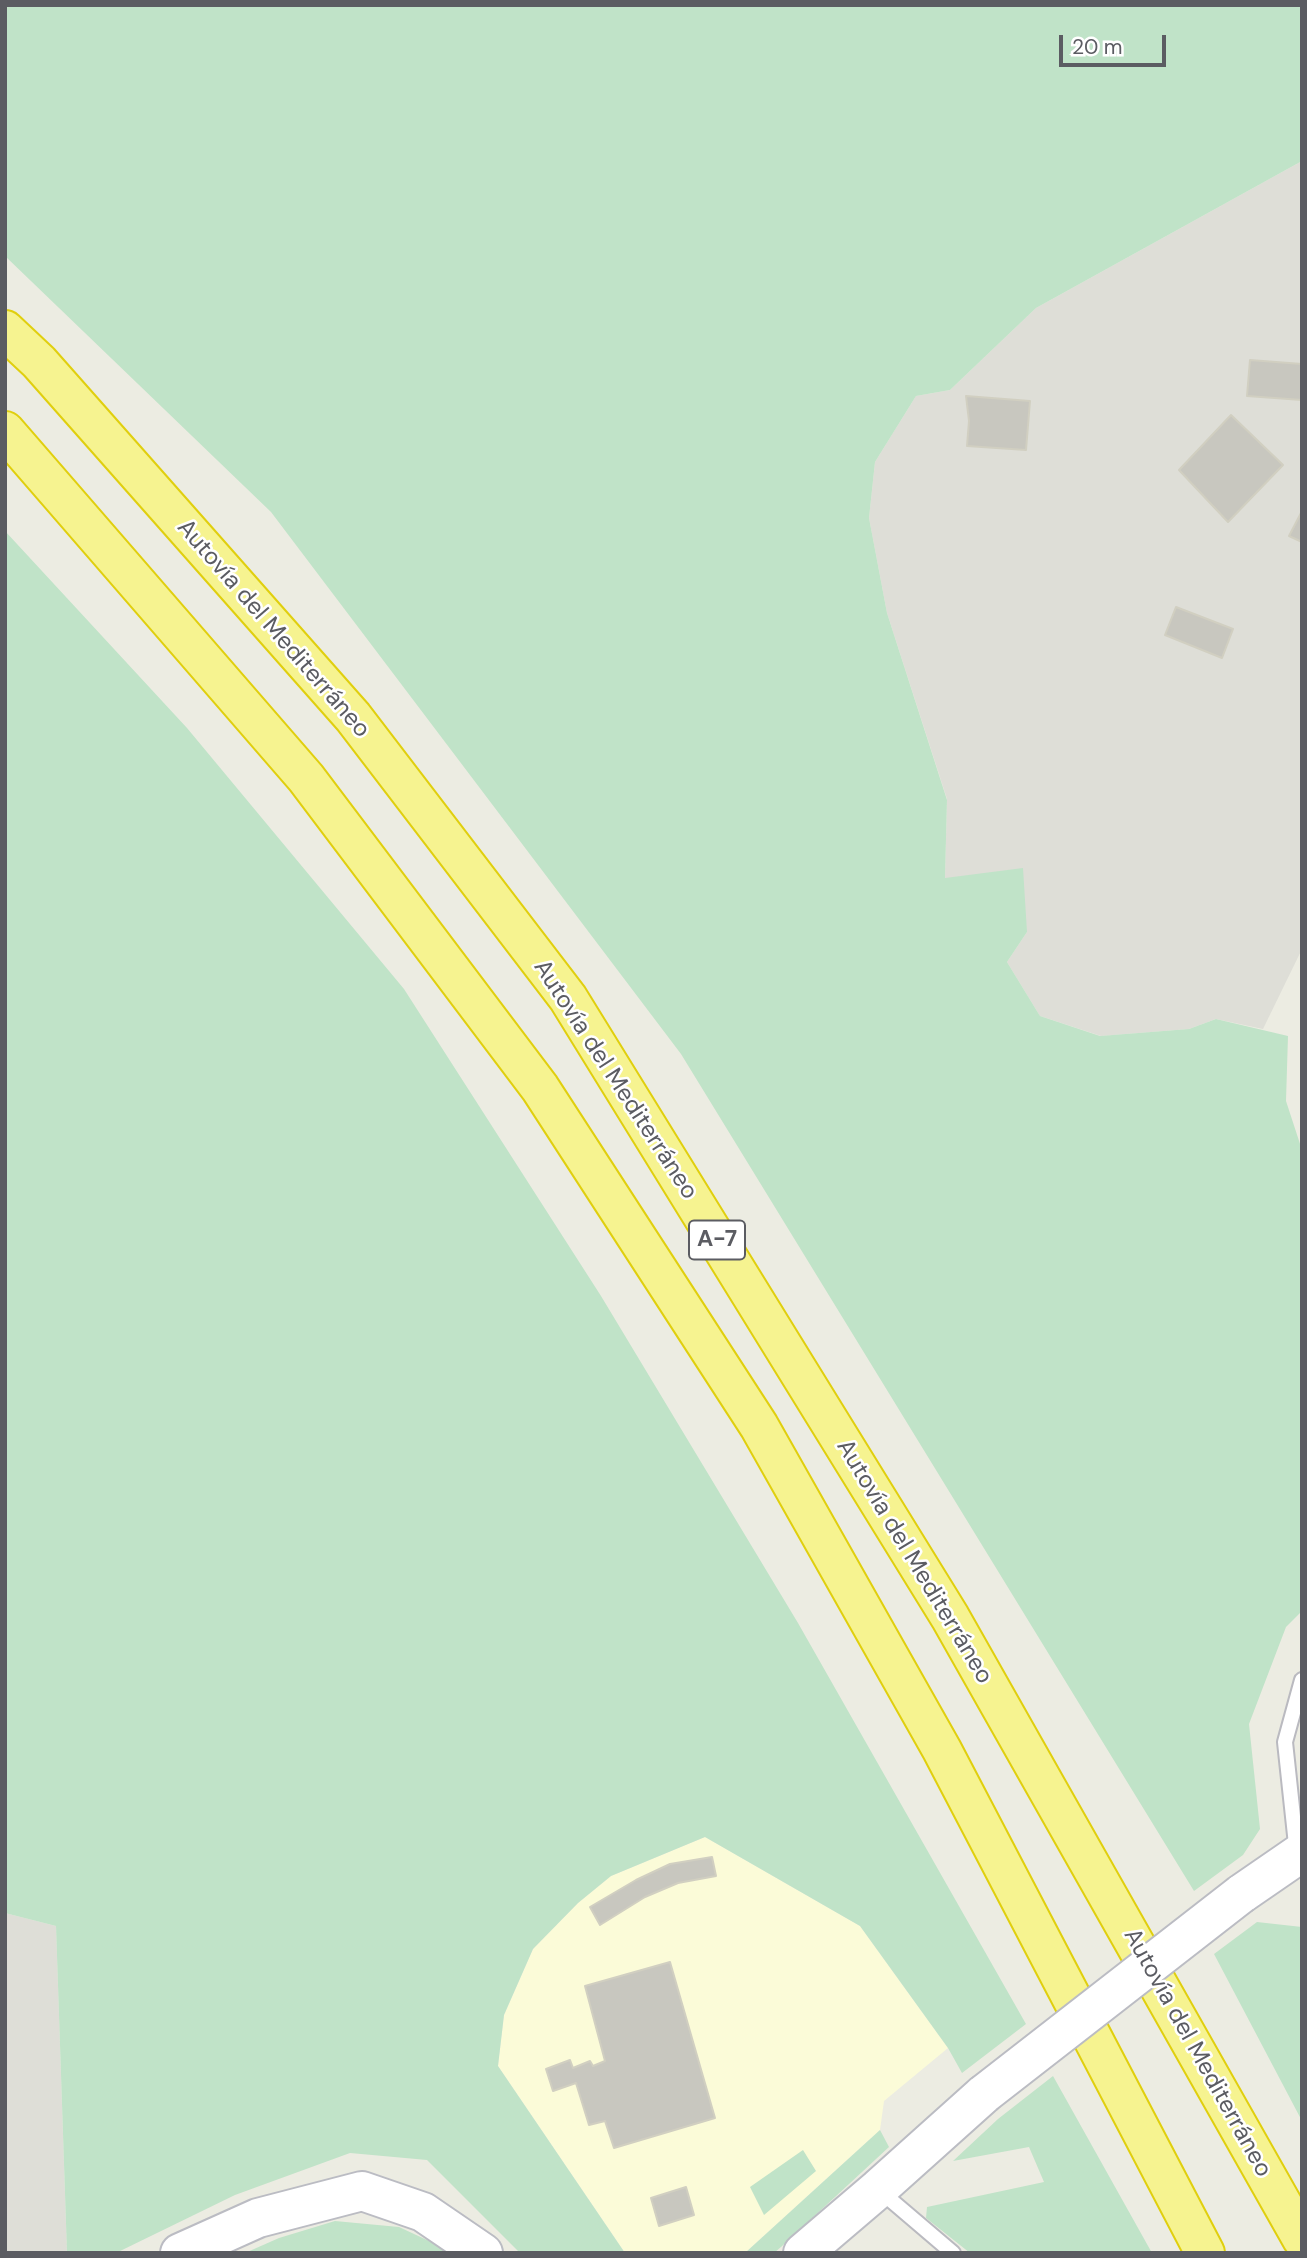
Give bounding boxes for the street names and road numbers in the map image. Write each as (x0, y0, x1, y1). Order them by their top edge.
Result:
street label: Autovía del Mediterráneo (170, 514, 376, 744)
street label: Autovía del Mediterráneo (527, 955, 703, 1205)
road number: A-7 (689, 1220, 745, 1260)
street label: Autovía del Mediterráneo (830, 1435, 998, 1689)
street label: Autovía del Mediterráneo (1117, 1924, 1277, 2182)

